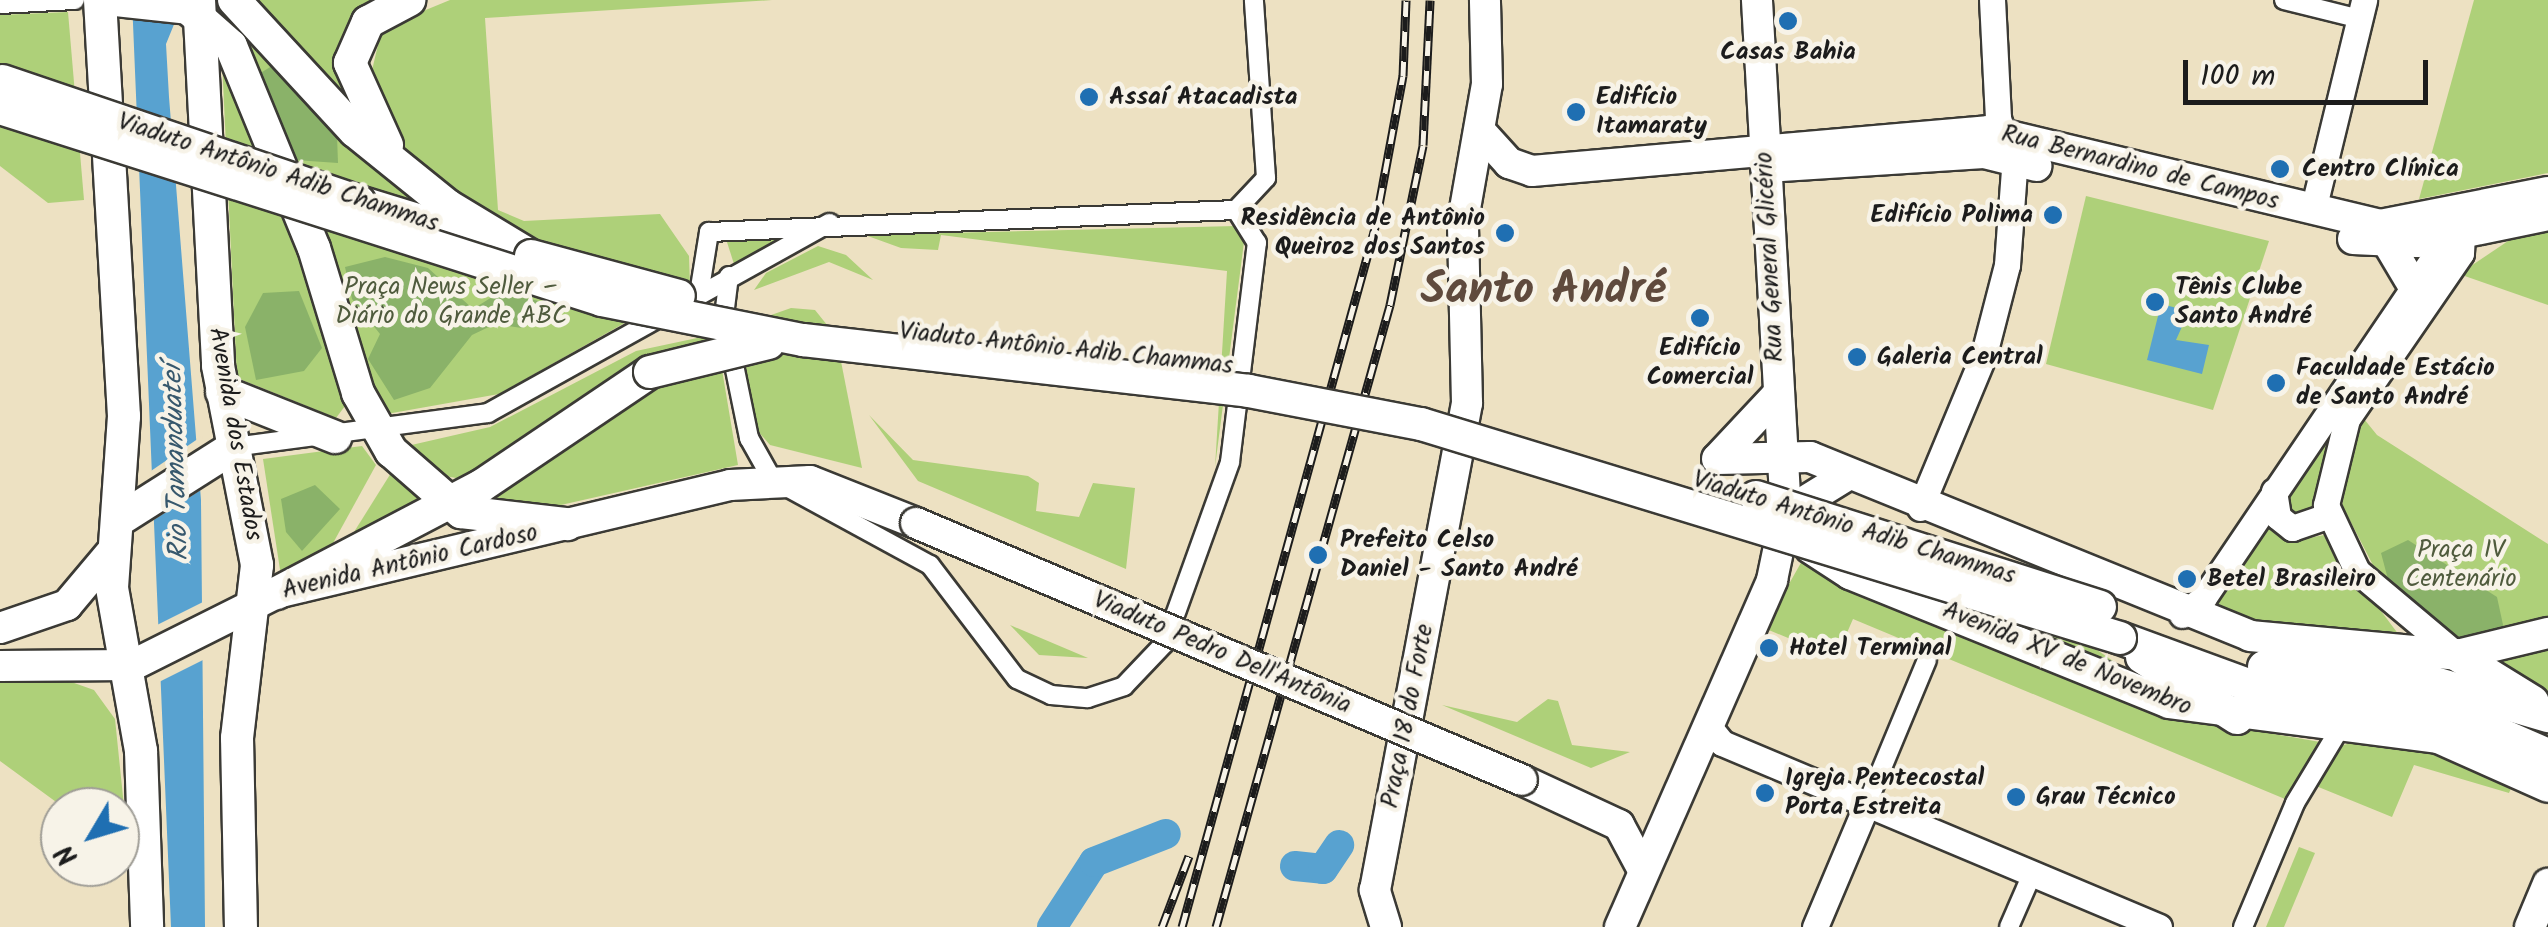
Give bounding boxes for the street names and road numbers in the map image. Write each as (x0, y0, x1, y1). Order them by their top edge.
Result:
street label: Viaduto Antônio Adib Chammas (114, 107, 442, 239)
street label: Rua Bernardino de Campos (1998, 119, 2282, 217)
street label: Rua General Glicério (1750, 151, 1790, 363)
street label: Viaduto Antônio Adib Chammas (898, 317, 1234, 381)
street label: Avenida dos Estados (201, 325, 269, 543)
street label: Viaduto Antônio Adib Chammas (1689, 465, 2019, 591)
street label: Avenida Antônio Cardoso (279, 518, 541, 606)
street label: Viaduto Pedro Dell'Antônia (1089, 585, 1355, 721)
street label: Avenida XV de Novembro (1938, 595, 2196, 723)
street label: Praça 18 do Forte (1375, 621, 1441, 811)

